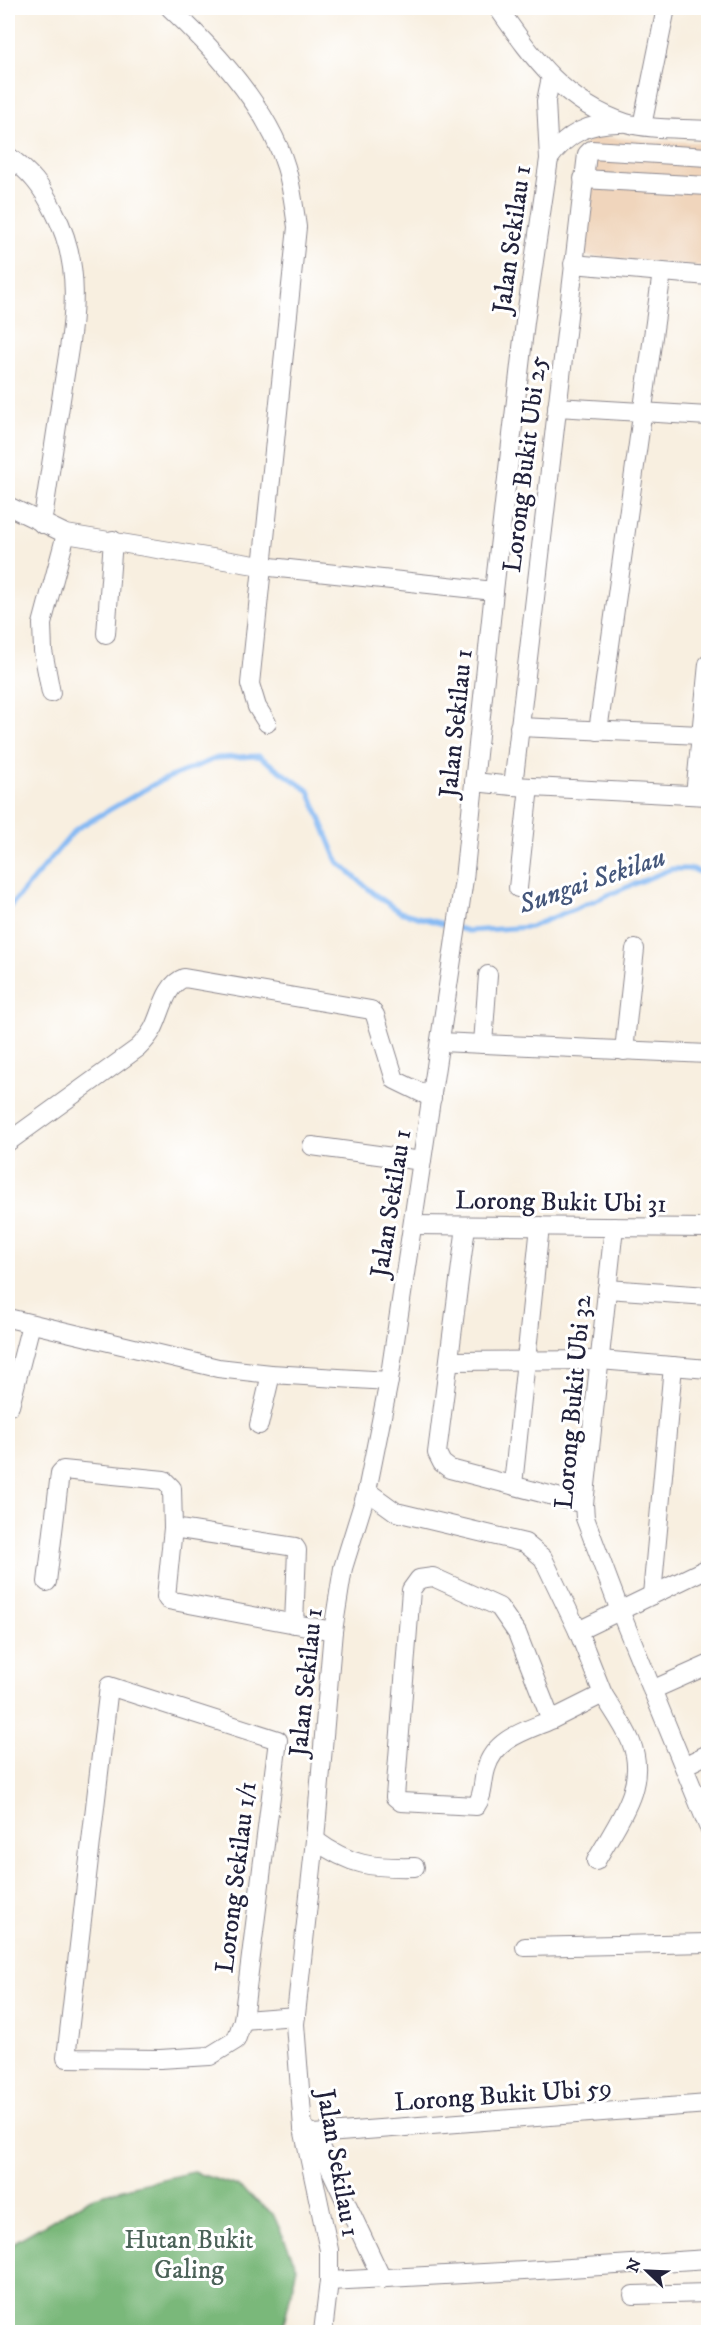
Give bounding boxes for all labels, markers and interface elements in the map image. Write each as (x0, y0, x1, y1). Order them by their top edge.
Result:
street label: Jalan Sekilau 1 (485, 163, 539, 317)
street label: Lorong Bukit Ubi 25 (496, 354, 555, 574)
street label: Jalan Sekilau 1 (432, 647, 481, 801)
water label: Sungai Sekilau (514, 840, 670, 922)
street label: Jalan Sekilau 1 (363, 1127, 419, 1282)
street label: Lorong Bukit Ubi 31 (455, 1184, 667, 1221)
street label: Lorong Bukit Ubi 32 (548, 1293, 599, 1511)
street label: Jalan Sekilau 1 (282, 1606, 331, 1760)
street label: Lorong Sekilau 1/1 (208, 1780, 265, 1975)
street label: Lorong Bukit Ubi 59 (393, 2071, 613, 2120)
street label: Jalan Sekilau 1 (308, 2085, 367, 2240)
park label: Hutan Bukit Galing (124, 2224, 254, 2287)
north arrow (617, 2241, 677, 2301)
text: N (622, 2256, 646, 2275)

